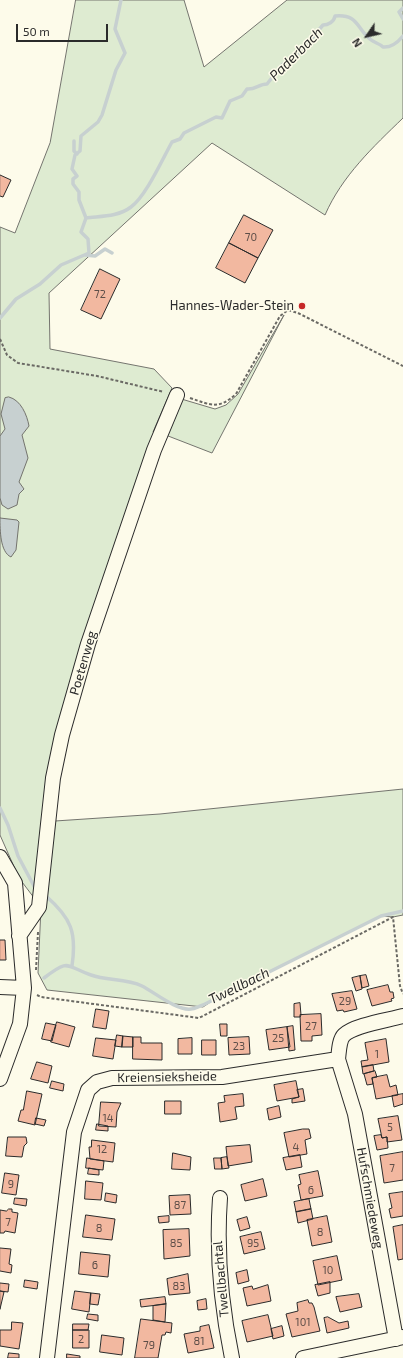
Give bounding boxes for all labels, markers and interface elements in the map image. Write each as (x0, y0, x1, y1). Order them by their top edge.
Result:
scale bar (18, 16, 110, 42)
north arrow (347, 16, 387, 56)
text: 50 m (23, 24, 50, 38)
water label: Paderbach (266, 24, 326, 84)
text: N (349, 36, 364, 50)
house number: 70 (245, 230, 257, 244)
house number: 72 (94, 287, 106, 301)
place label: Hannes-Wader-Stein (170, 298, 294, 314)
marker: Hannes-Wader-Stein (297, 301, 307, 311)
street label: Poetenweg (66, 629, 100, 697)
water label: Twellbach (206, 964, 272, 1008)
house number: 29 (339, 994, 351, 1008)
house number: 27 (305, 1019, 317, 1033)
house number: 25 (272, 1031, 284, 1045)
house number: 23 (233, 1039, 245, 1053)
house number: 1 (375, 1047, 379, 1061)
street label: Kreiensieksheide (117, 1068, 217, 1086)
house number: 14 (102, 1111, 114, 1125)
house number: 5 (387, 1120, 393, 1134)
house number: 4 (293, 1140, 299, 1154)
house number: 12 (97, 1142, 107, 1156)
street label: Hufschmiedeweg (353, 1146, 387, 1250)
house number: 7 (389, 1161, 395, 1175)
house number: 9 (8, 1177, 14, 1191)
house number: 6 (308, 1183, 314, 1197)
house number: 87 (174, 1198, 186, 1212)
house number: 7 (5, 1215, 11, 1229)
house number: 8 (96, 1221, 102, 1235)
house number: 8 (317, 1225, 323, 1239)
house number: 85 (170, 1236, 182, 1250)
house number: 95 (247, 1236, 259, 1250)
street label: Twellbachtal (210, 1240, 232, 1318)
house number: 6 (92, 1258, 98, 1272)
house number: 10 (322, 1263, 334, 1277)
house number: 83 (173, 1279, 185, 1293)
house number: 101 (295, 1315, 311, 1329)
house number: 2 (78, 1332, 84, 1346)
house number: 81 (193, 1334, 205, 1348)
house number: 79 (143, 1338, 155, 1352)

